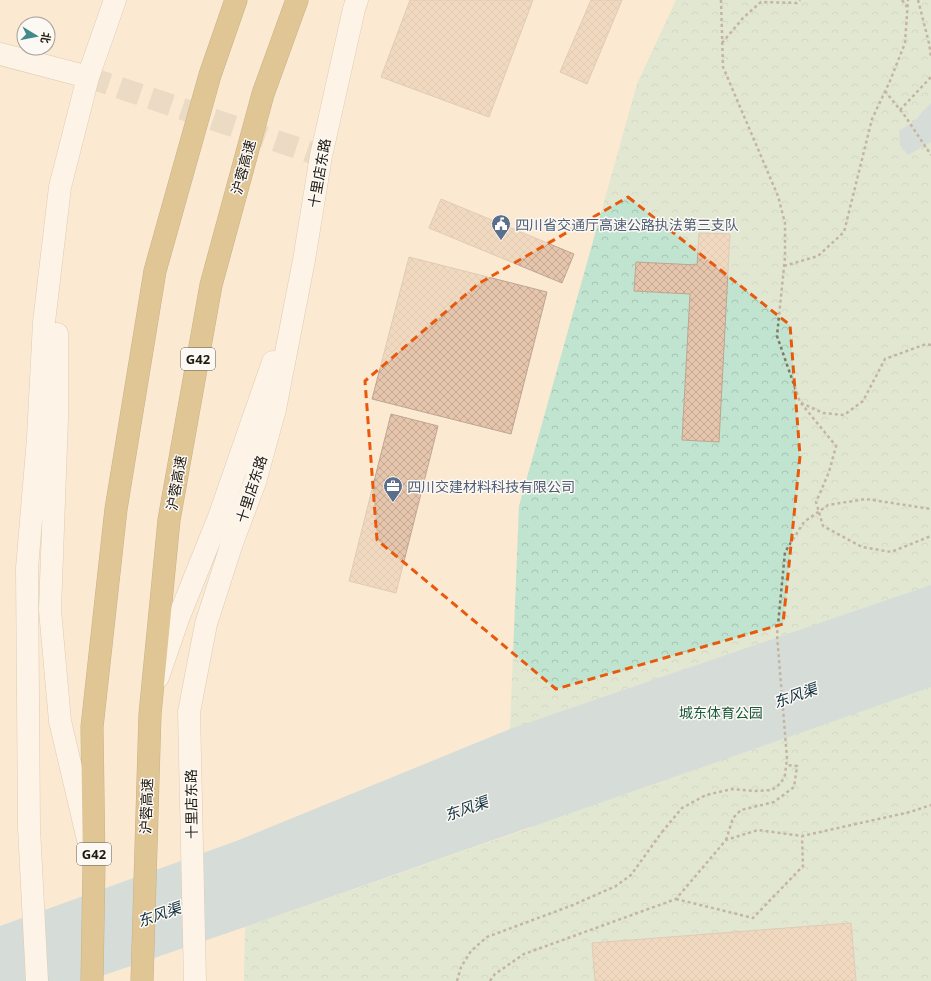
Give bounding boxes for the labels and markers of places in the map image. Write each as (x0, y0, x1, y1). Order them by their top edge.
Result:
public building icon: 四川省交通厅高速公路执法第三支队 (490, 213, 512, 241)
place label: 四川省交通厅高速公路执法第三支队 (515, 215, 739, 234)
office icon: 四川交建材料科技有限公司 (382, 475, 404, 503)
place label: 四川交建材料科技有限公司 (407, 477, 575, 496)

